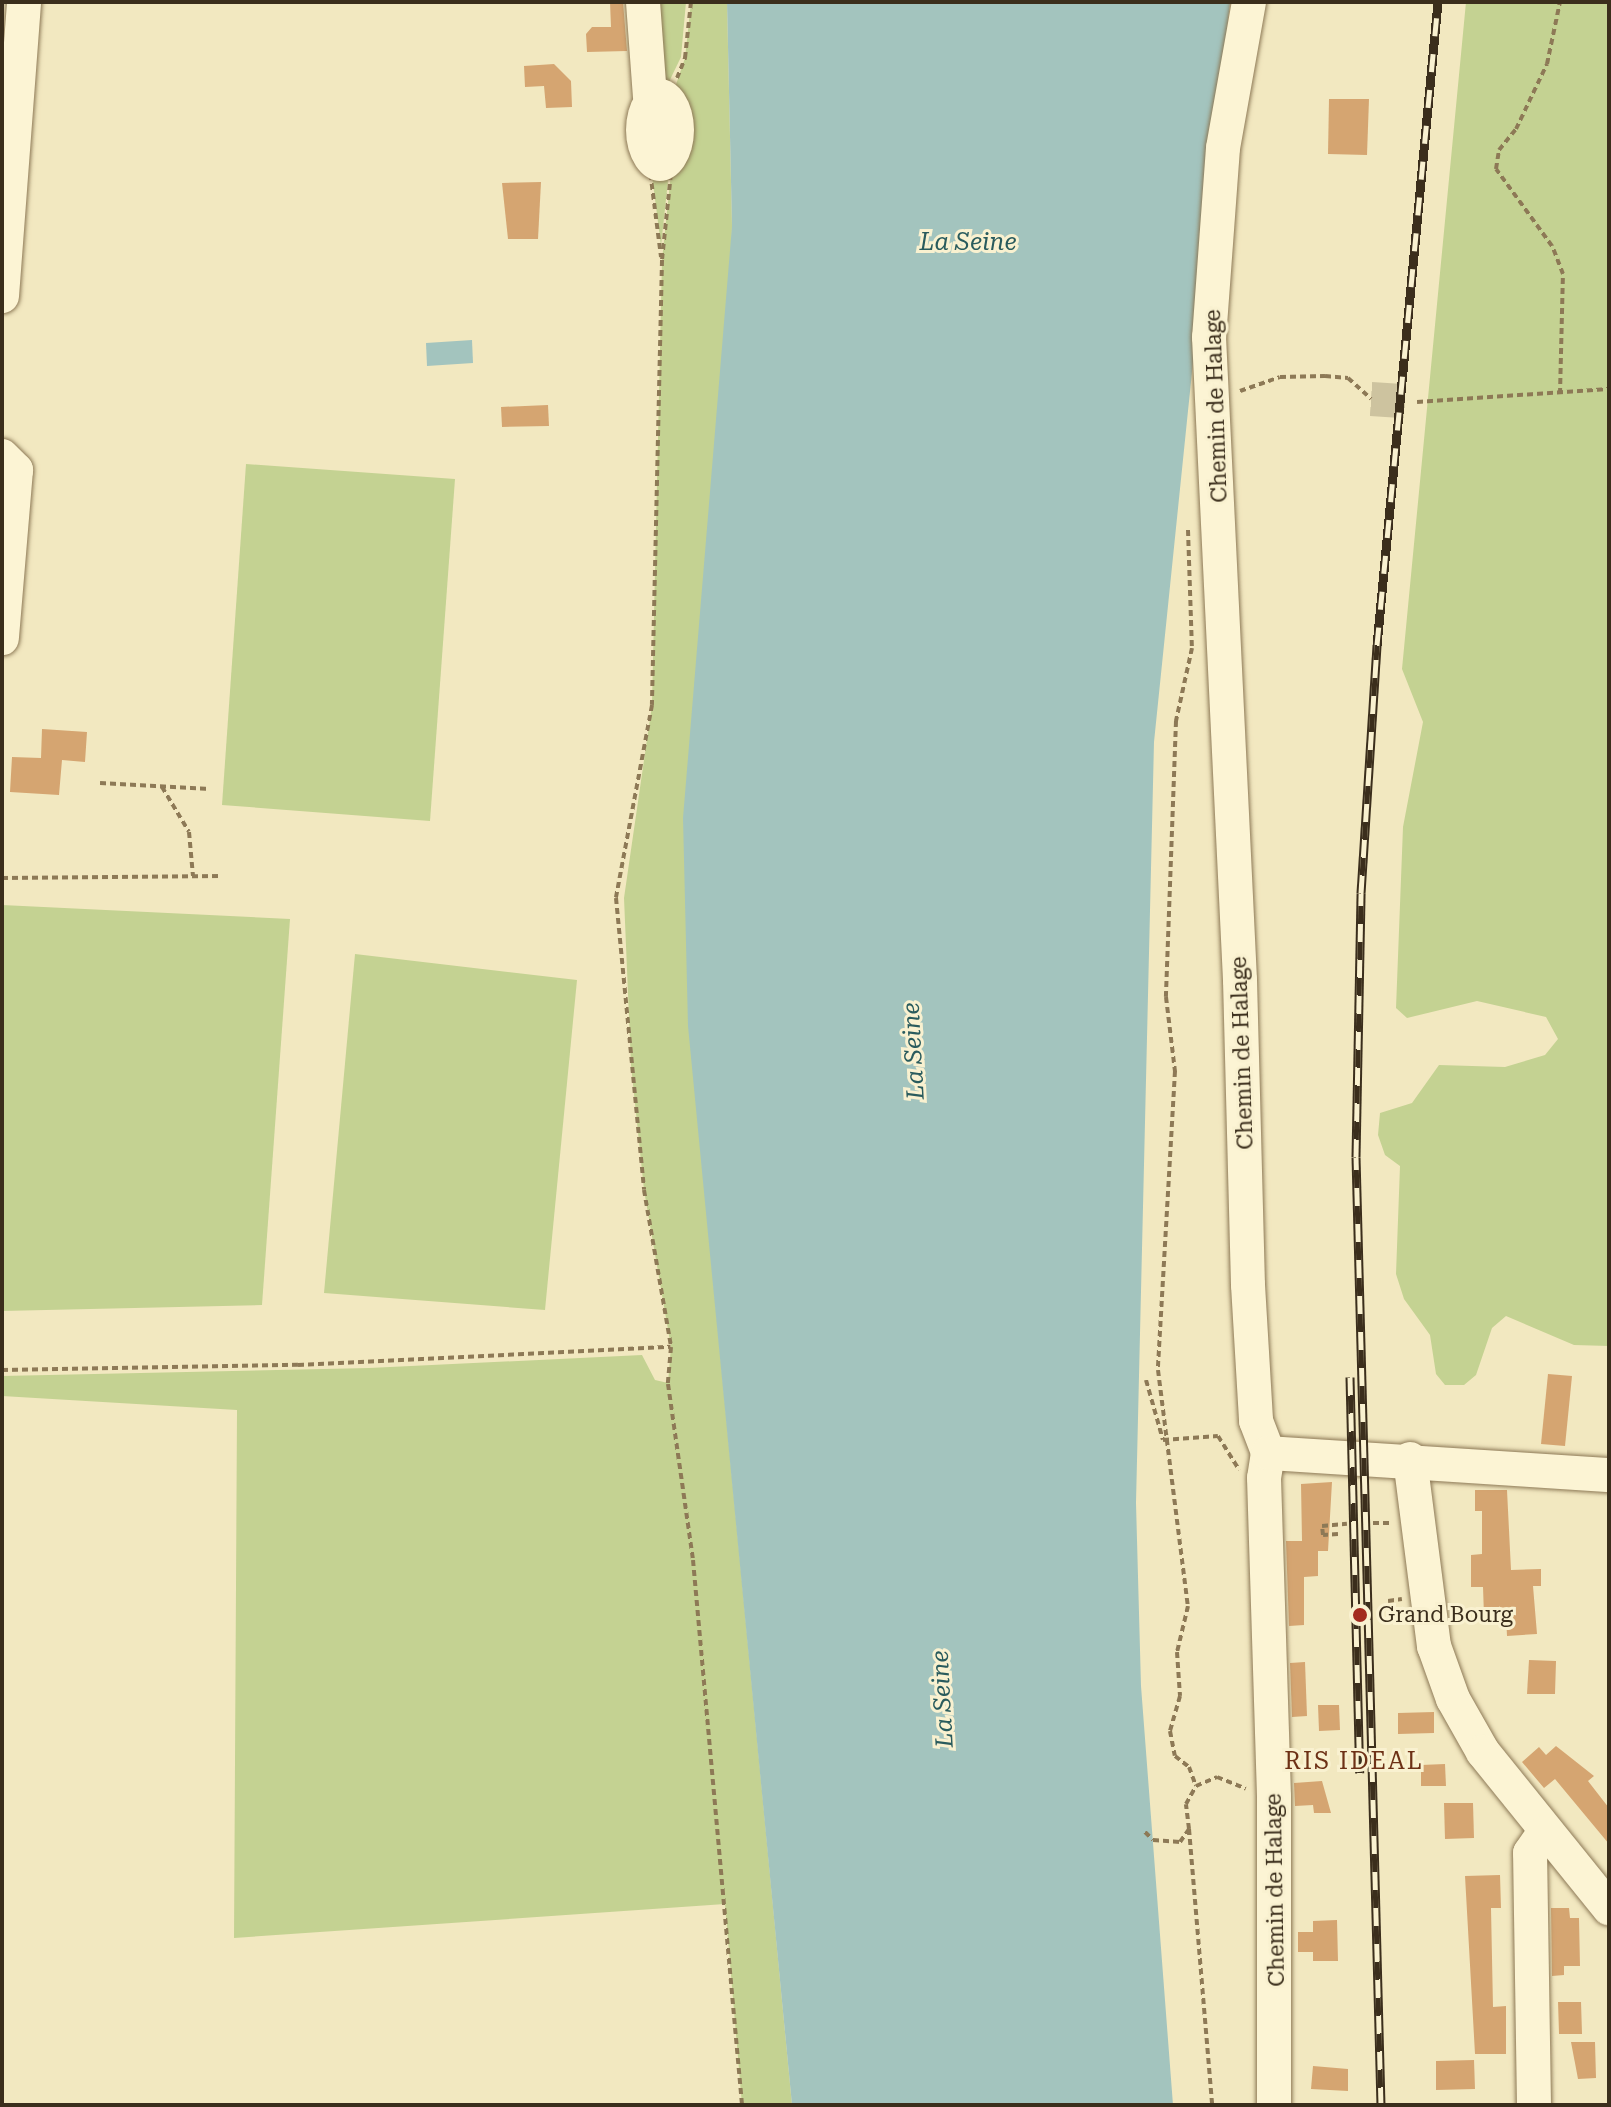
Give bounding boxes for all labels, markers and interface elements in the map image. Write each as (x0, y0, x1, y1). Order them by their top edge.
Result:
water label: La Seine (919, 229, 1017, 257)
street label: Chemin de Halage (1199, 309, 1233, 503)
street label: Chemin de Halage (1225, 956, 1259, 1150)
water label: La Seine (897, 1002, 931, 1100)
place label: Grand Bourg (1378, 1602, 1513, 1628)
marker: Grand Bourg (1349, 1604, 1371, 1626)
water label: La Seine (926, 1650, 960, 1748)
district label: RIS IDEAL (1284, 1748, 1424, 1776)
street label: Chemin de Halage (1260, 1793, 1290, 1987)

